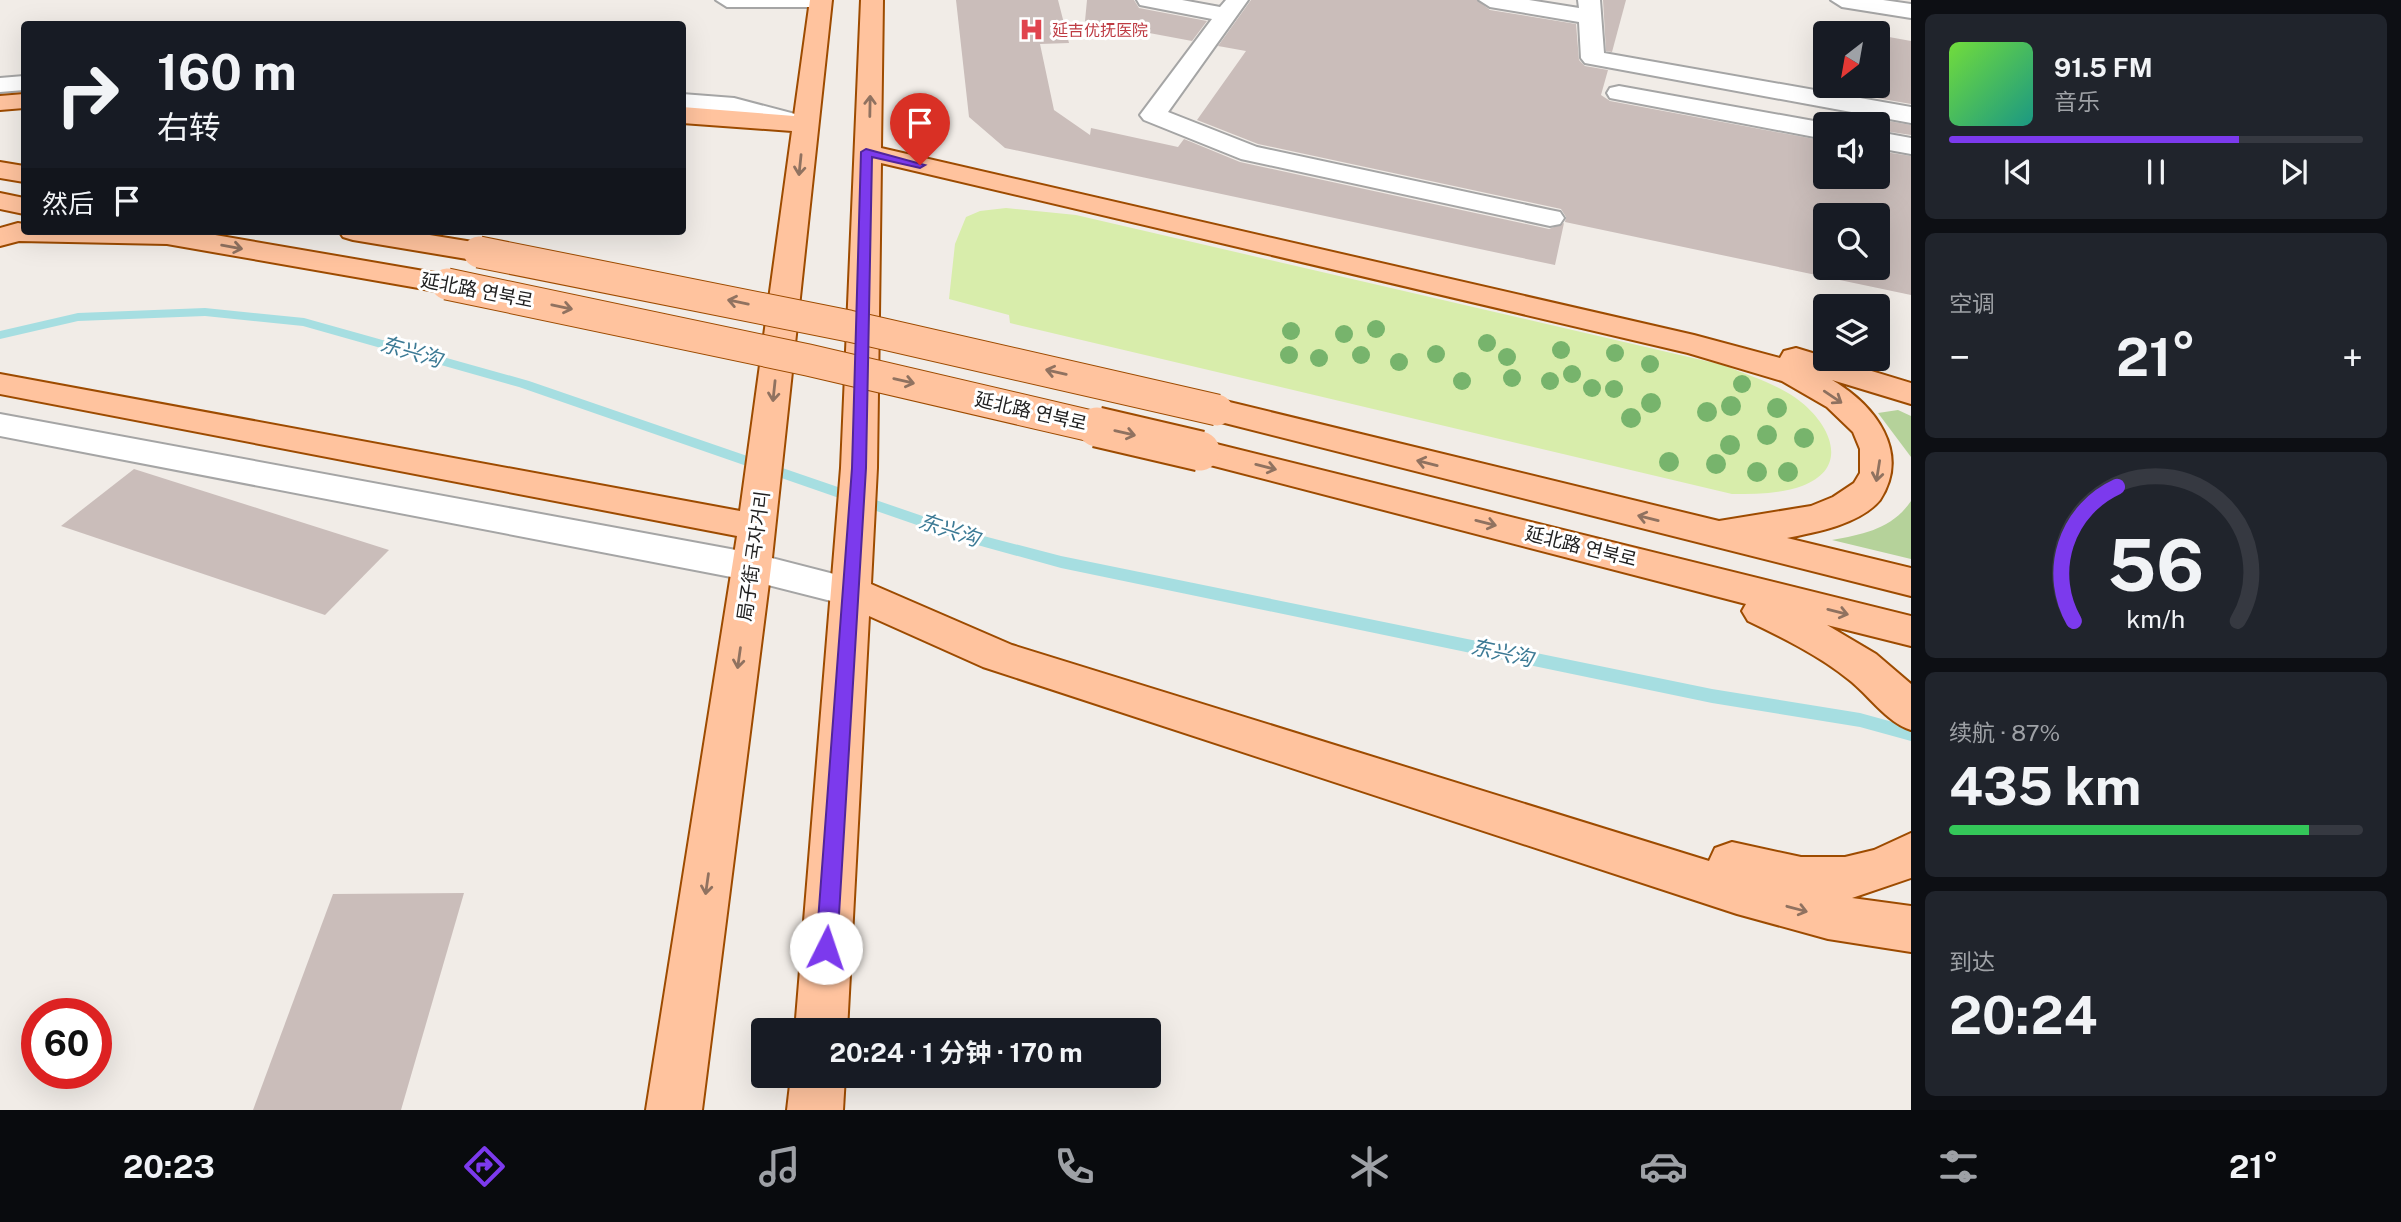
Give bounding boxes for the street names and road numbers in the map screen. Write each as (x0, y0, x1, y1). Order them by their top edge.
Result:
street label: 延北路 연북로 (419, 268, 535, 312)
street label: 延北路 연북로 (973, 387, 1089, 435)
street label: 局子街 국자거리 (733, 489, 773, 623)
street label: 延北路 연북로 (1523, 522, 1639, 570)

